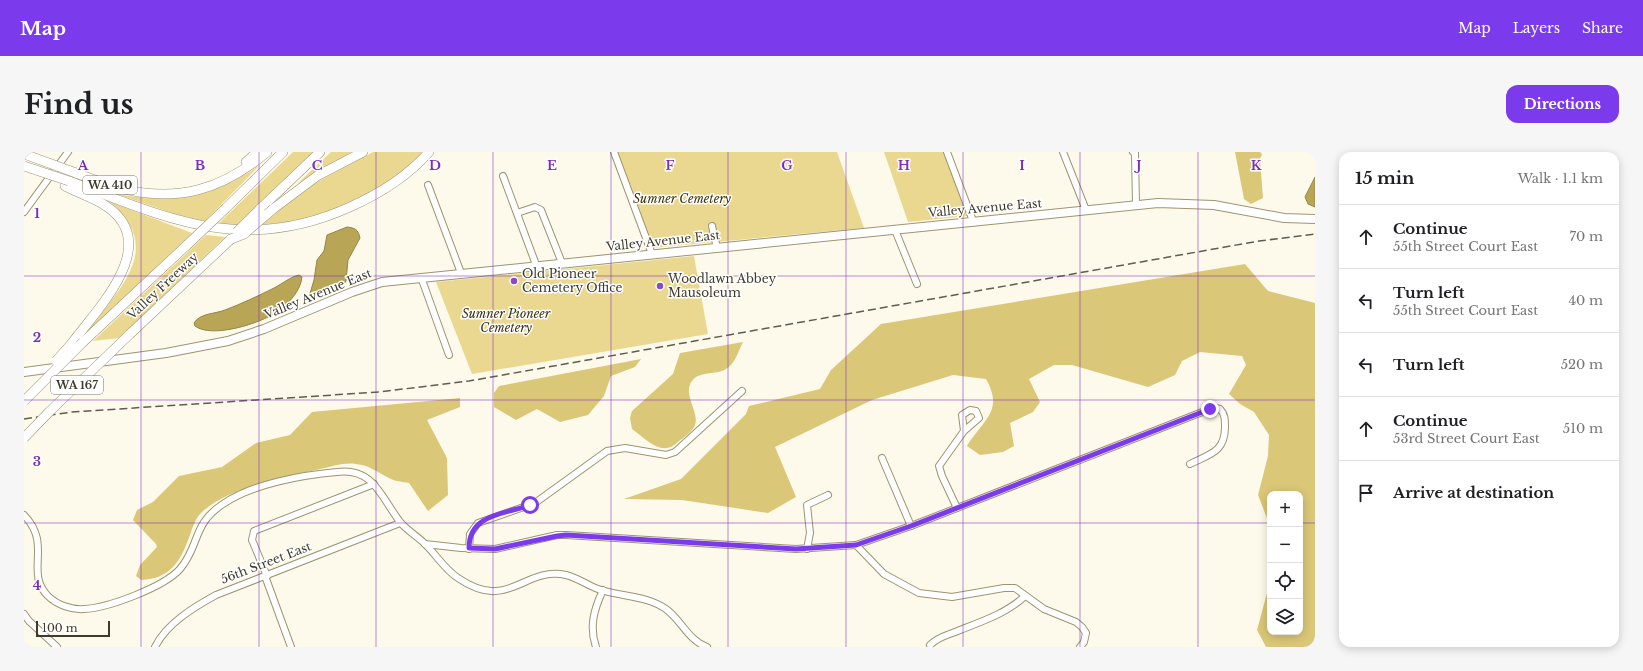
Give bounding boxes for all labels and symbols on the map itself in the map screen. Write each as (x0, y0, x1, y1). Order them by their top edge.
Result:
text: A (77, 157, 89, 174)
text: B (195, 157, 205, 174)
text: C (312, 157, 323, 174)
text: D (429, 157, 441, 174)
text: E (547, 157, 557, 174)
text: F (666, 157, 675, 174)
text: G (781, 157, 793, 174)
text: H (898, 157, 910, 174)
text: I (1019, 157, 1025, 174)
text: J (1133, 157, 1142, 174)
text: K (1251, 157, 1262, 174)
road number: WA 410 (83, 176, 137, 194)
park label: Sumner Cemetery (633, 191, 732, 206)
street label: Valley Avenue East (926, 195, 1043, 220)
text: 1 (34, 205, 40, 222)
street label: Valley Avenue East (604, 227, 721, 254)
street label: Valley Freeway (123, 249, 201, 323)
street label: Valley Avenue East (261, 265, 374, 322)
place label: Old Pioneer Cemetery Office (522, 266, 623, 295)
place label: Woodlawn Abbey Mausoleum (667, 271, 776, 300)
marker: Old Pioneer Cemetery Office (509, 276, 519, 286)
marker: Woodlawn Abbey Mausoleum (655, 281, 665, 291)
park label: Sumner Pioneer Cemetery (462, 306, 551, 335)
text: 2 (33, 329, 41, 346)
road number: WA 167 (51, 376, 103, 394)
route end (1201, 400, 1219, 418)
text: 3 (33, 453, 41, 470)
route start (521, 496, 539, 514)
street label: 56th Street East (218, 538, 314, 587)
text: 4 (33, 577, 42, 594)
scale bar (36, 619, 110, 638)

